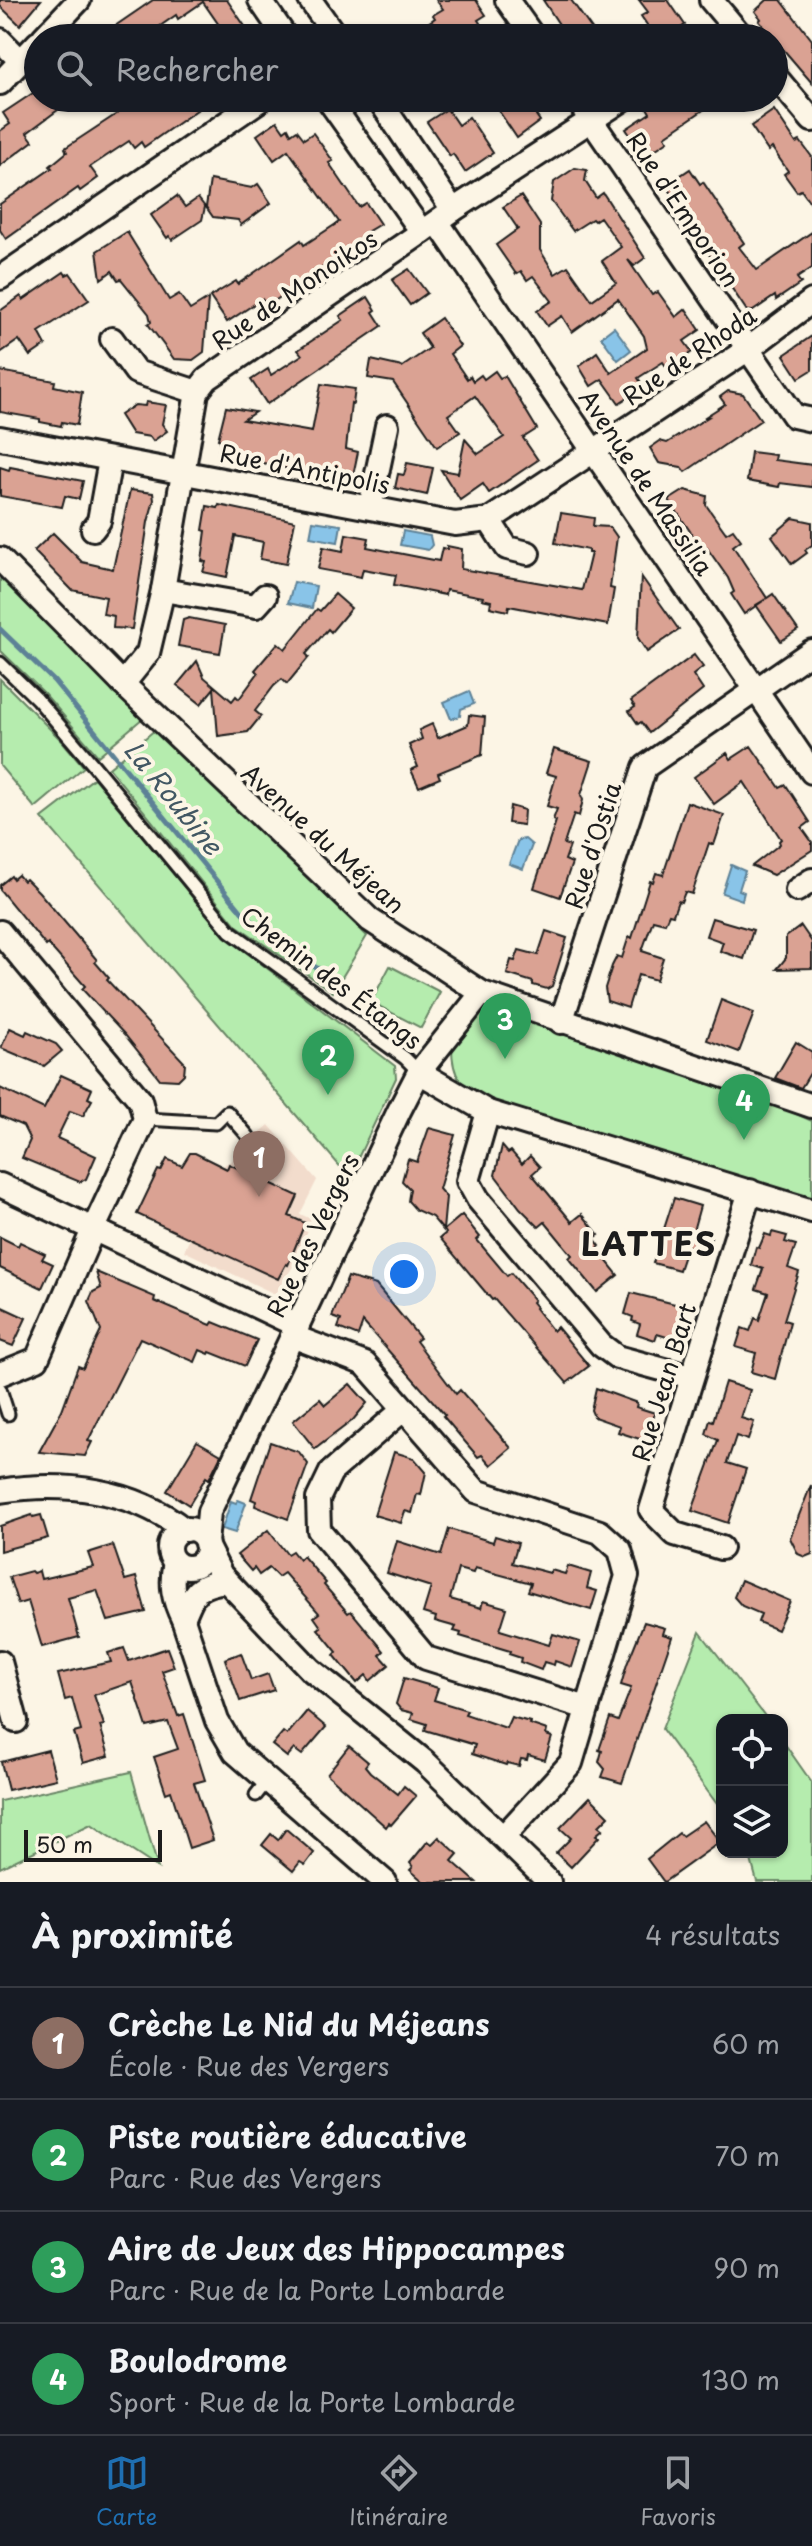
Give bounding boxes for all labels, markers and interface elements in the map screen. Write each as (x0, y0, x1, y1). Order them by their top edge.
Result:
search box (24, 24, 788, 112)
icon: search (52, 46, 96, 90)
text: Rechercher (116, 46, 279, 91)
street label: Rue d'Emporion (619, 124, 749, 294)
street label: Rue de Monoikos (204, 220, 384, 358)
street label: Rue de Rhoda (615, 297, 763, 413)
street label: Avenue de Massilia (571, 382, 723, 583)
street label: Rue d'Antipolis (217, 434, 393, 502)
water label: La Roubine (116, 731, 233, 864)
street label: Avenue du Méjean (234, 755, 414, 921)
street label: Rue d'Ostia (555, 777, 630, 913)
street label: Chemin des Étangs (234, 897, 430, 1057)
pin: 3 (479, 993, 531, 1059)
pin: 2 (302, 1029, 354, 1095)
pin: 4 (718, 1074, 770, 1140)
pin: 1 (233, 1131, 285, 1197)
street label: Rue des Vergers (257, 1147, 367, 1323)
district label: LATTES (581, 1219, 717, 1267)
your location (384, 1254, 424, 1294)
street label: Rue Jean Bart (622, 1298, 704, 1466)
map controls (716, 1714, 788, 1858)
button: locate (716, 1714, 788, 1786)
button: layers (716, 1786, 788, 1858)
scale bar (24, 1826, 162, 1862)
text: 50 m (36, 1827, 93, 1860)
text: À proximité (32, 1908, 233, 1960)
text: 4 résultats (645, 1915, 780, 1954)
text: Crèche Le Nid du Méjeans (108, 2001, 490, 2046)
text: 1 (52, 2024, 64, 2063)
text: 60 m (712, 2024, 780, 2063)
text: École · Rue des Vergers (108, 2046, 389, 2085)
text: Piste routière éducative (108, 2113, 467, 2158)
text: 2 (49, 2136, 67, 2175)
text: 70 m (715, 2136, 780, 2175)
text: Parc · Rue des Vergers (108, 2158, 382, 2197)
text: Aire de Jeux des Hippocampes (108, 2225, 565, 2270)
text: 3 (49, 2248, 67, 2287)
text: 90 m (713, 2248, 780, 2287)
text: Parc · Rue de la Porte Lombarde (108, 2270, 505, 2309)
text: Boulodrome (108, 2337, 287, 2382)
text: 4 (49, 2360, 67, 2399)
text: 130 m (701, 2360, 780, 2399)
text: Sport · Rue de la Porte Lombarde (108, 2382, 516, 2421)
tab: Carte (96, 2451, 157, 2532)
tab: Itinéraire (349, 2451, 448, 2532)
tab: Favoris (640, 2451, 716, 2532)

